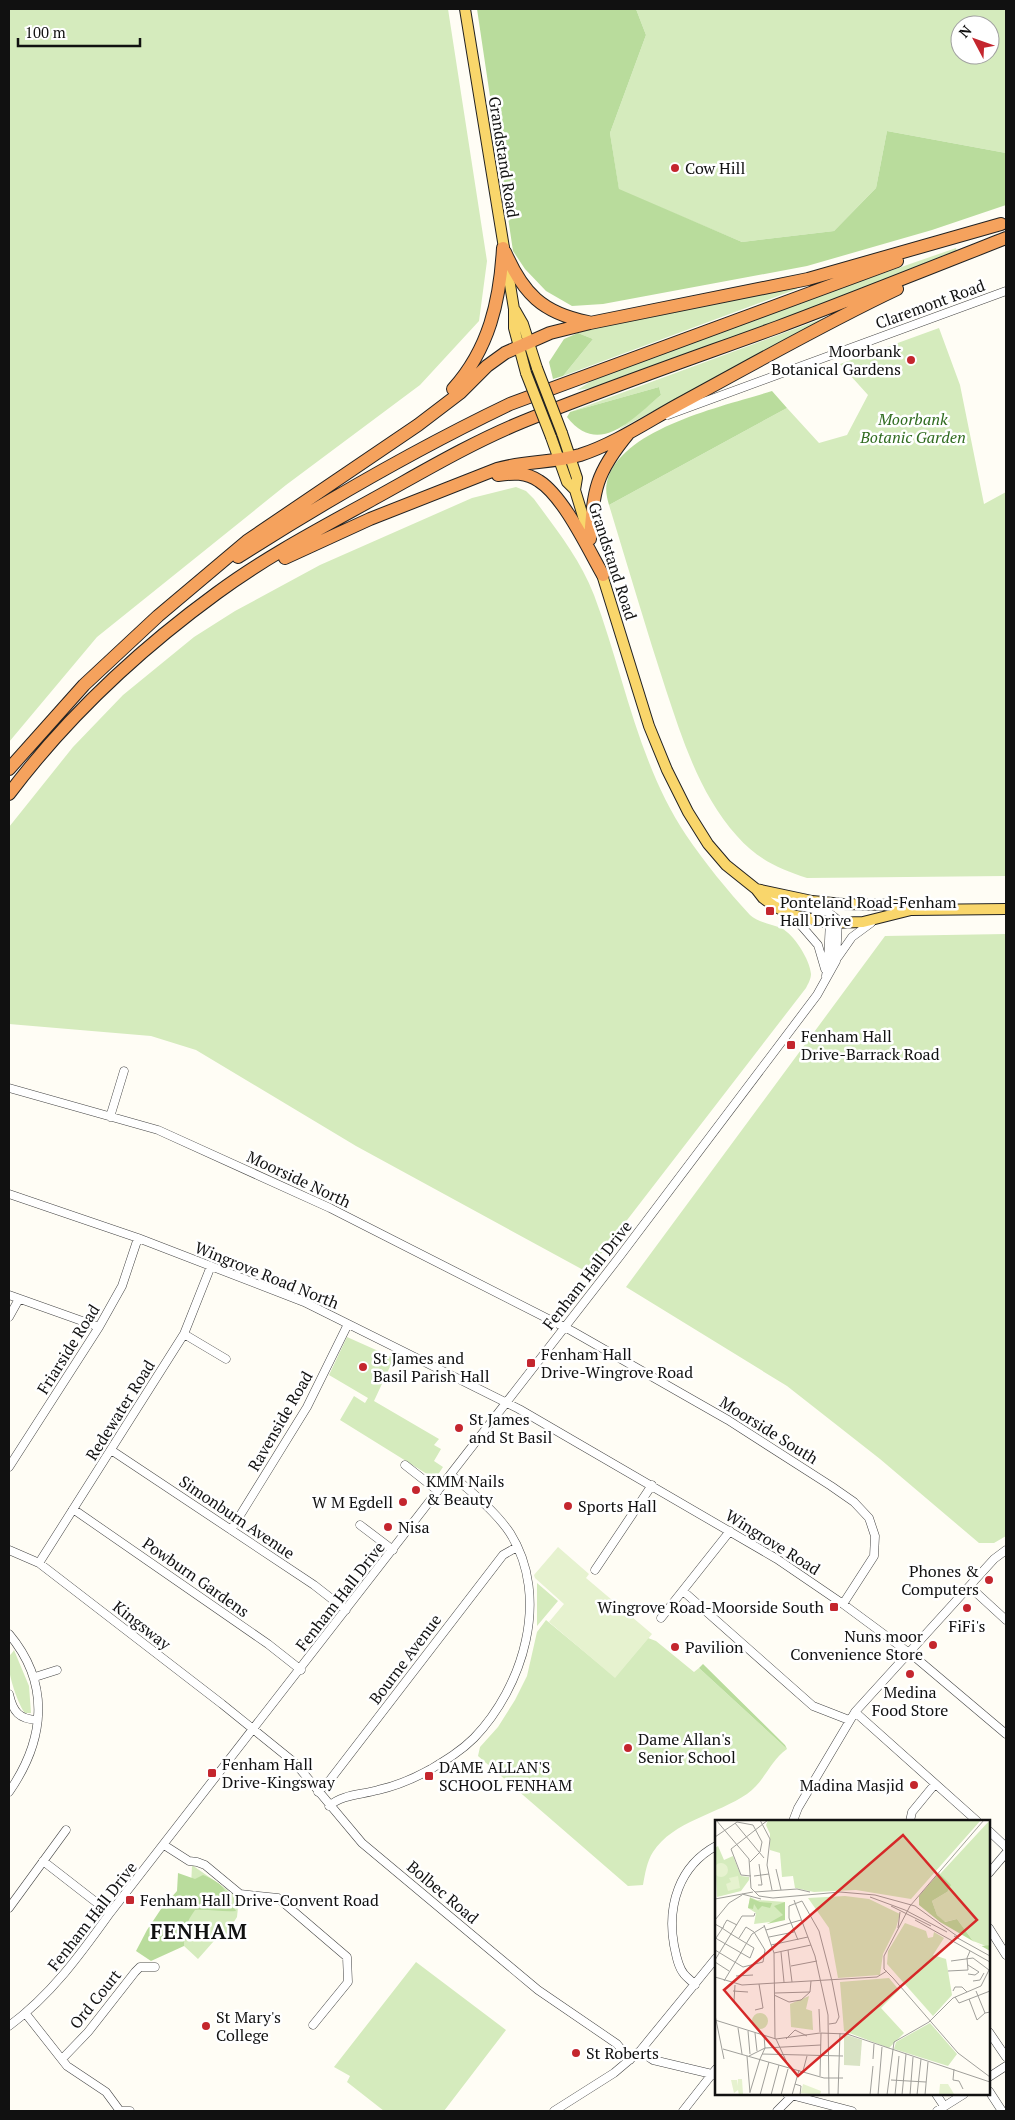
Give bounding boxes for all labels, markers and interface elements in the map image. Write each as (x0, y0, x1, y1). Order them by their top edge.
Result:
scale bar (18, 15, 140, 47)
north arrow (950, 15, 1000, 65)
text: N (954, 21, 976, 41)
text: 100 m (25, 22, 66, 42)
street label: Grandstand Road (484, 95, 524, 219)
place label: Cow Hill (685, 157, 745, 179)
marker: Cow Hill (669, 162, 681, 174)
street label: Claremont Road (872, 274, 988, 334)
place label: Moorbank Botanical Gardens (771, 340, 902, 380)
marker: Moorbank Botanical Gardens (905, 354, 917, 366)
park label: Moorbank Botanic Garden (859, 408, 966, 448)
street label: Grandstand Road (584, 499, 642, 623)
place label: Ponteland Road-Fenham Hall Drive (780, 891, 957, 931)
marker: Ponteland Road-Fenham Hall Drive (764, 905, 776, 917)
place label: Fenham Hall Drive-Barrack Road (801, 1025, 940, 1065)
marker: Fenham Hall Drive-Barrack Road (785, 1039, 797, 1051)
street label: Moorside North (243, 1145, 355, 1213)
street label: Fenham Hall Drive (537, 1216, 637, 1334)
street label: Wingrove Road North (192, 1236, 343, 1314)
street label: Friarside Road (32, 1300, 104, 1398)
place label: Fenham Hall Drive-Wingrove Road (541, 1343, 693, 1383)
place label: St James and Basil Parish Hall (373, 1347, 490, 1387)
street label: Redewater Road (80, 1356, 160, 1464)
marker: Fenham Hall Drive-Wingrove Road (525, 1357, 537, 1369)
marker: St James and Basil Parish Hall (357, 1361, 369, 1373)
street label: Ravenside Road (242, 1367, 318, 1475)
street label: Moorside South (716, 1391, 823, 1469)
place label: St James and St Basil (469, 1408, 552, 1448)
marker: St James and St Basil (453, 1422, 465, 1434)
street label: Simonburn Avenue (175, 1470, 299, 1564)
place label: KMM Nails & Beauty (426, 1470, 504, 1510)
marker: KMM Nails & Beauty (410, 1484, 422, 1496)
place label: W M Egdell (312, 1491, 393, 1513)
place label: Sports Hall (578, 1495, 657, 1517)
marker: W M Egdell (397, 1496, 409, 1508)
marker: Sports Hall (562, 1500, 574, 1512)
street label: Wingrove Road (721, 1504, 825, 1580)
place label: Nisa (398, 1516, 430, 1538)
marker: Nisa (382, 1521, 394, 1533)
street label: Powburn Gardens (138, 1532, 254, 1622)
street label: Fenham Hall Drive (290, 1537, 390, 1655)
place label: Phones & Computers (901, 1560, 979, 1600)
marker: Phones & Computers (983, 1574, 995, 1586)
street label: Kingsway (109, 1595, 176, 1655)
place label: Wingrove Road-Moorside South (597, 1596, 825, 1618)
marker: Wingrove Road-Moorside South (828, 1601, 840, 1613)
marker: FiFi's (961, 1602, 973, 1614)
street label: Bourne Avenue (364, 1609, 446, 1709)
place label: FiFi's (948, 1615, 986, 1637)
place label: Nuns moor Convenience Store (790, 1625, 924, 1665)
place label: Pavilion (685, 1636, 744, 1658)
marker: Nuns moor Convenience Store (927, 1639, 939, 1651)
marker: Pavilion (669, 1641, 681, 1653)
marker: Medina Food Store (904, 1668, 916, 1680)
place label: Medina Food Store (872, 1681, 948, 1721)
place label: Dame Allan's Senior School (638, 1728, 736, 1768)
marker: Dame Allan's Senior School (622, 1742, 634, 1754)
place label: Fenham Hall Drive-Kingsway (222, 1753, 336, 1793)
place label: DAME ALLAN'S SCHOOL FENHAM (439, 1756, 572, 1796)
marker: Fenham Hall Drive-Kingsway (206, 1767, 218, 1779)
marker: DAME ALLAN'S SCHOOL FENHAM (423, 1770, 435, 1782)
place label: Madina Masjid (800, 1774, 904, 1796)
marker: Madina Masjid (908, 1779, 920, 1791)
inset map (715, 1820, 990, 2095)
street label: Bolbec Road (402, 1856, 484, 1929)
street label: Fenham Hall Drive (42, 1857, 142, 1975)
place label: Fenham Hall Drive-Convent Road (140, 1889, 379, 1911)
marker: Fenham Hall Drive-Convent Road (124, 1894, 136, 1906)
district label: FENHAM (150, 1917, 248, 1945)
street label: Ord Court (64, 1965, 126, 2033)
place label: St Mary's College (216, 2006, 281, 2046)
marker: St Mary's College (200, 2020, 212, 2032)
place label: St Roberts (586, 2042, 659, 2064)
marker: St Roberts (570, 2047, 582, 2059)

